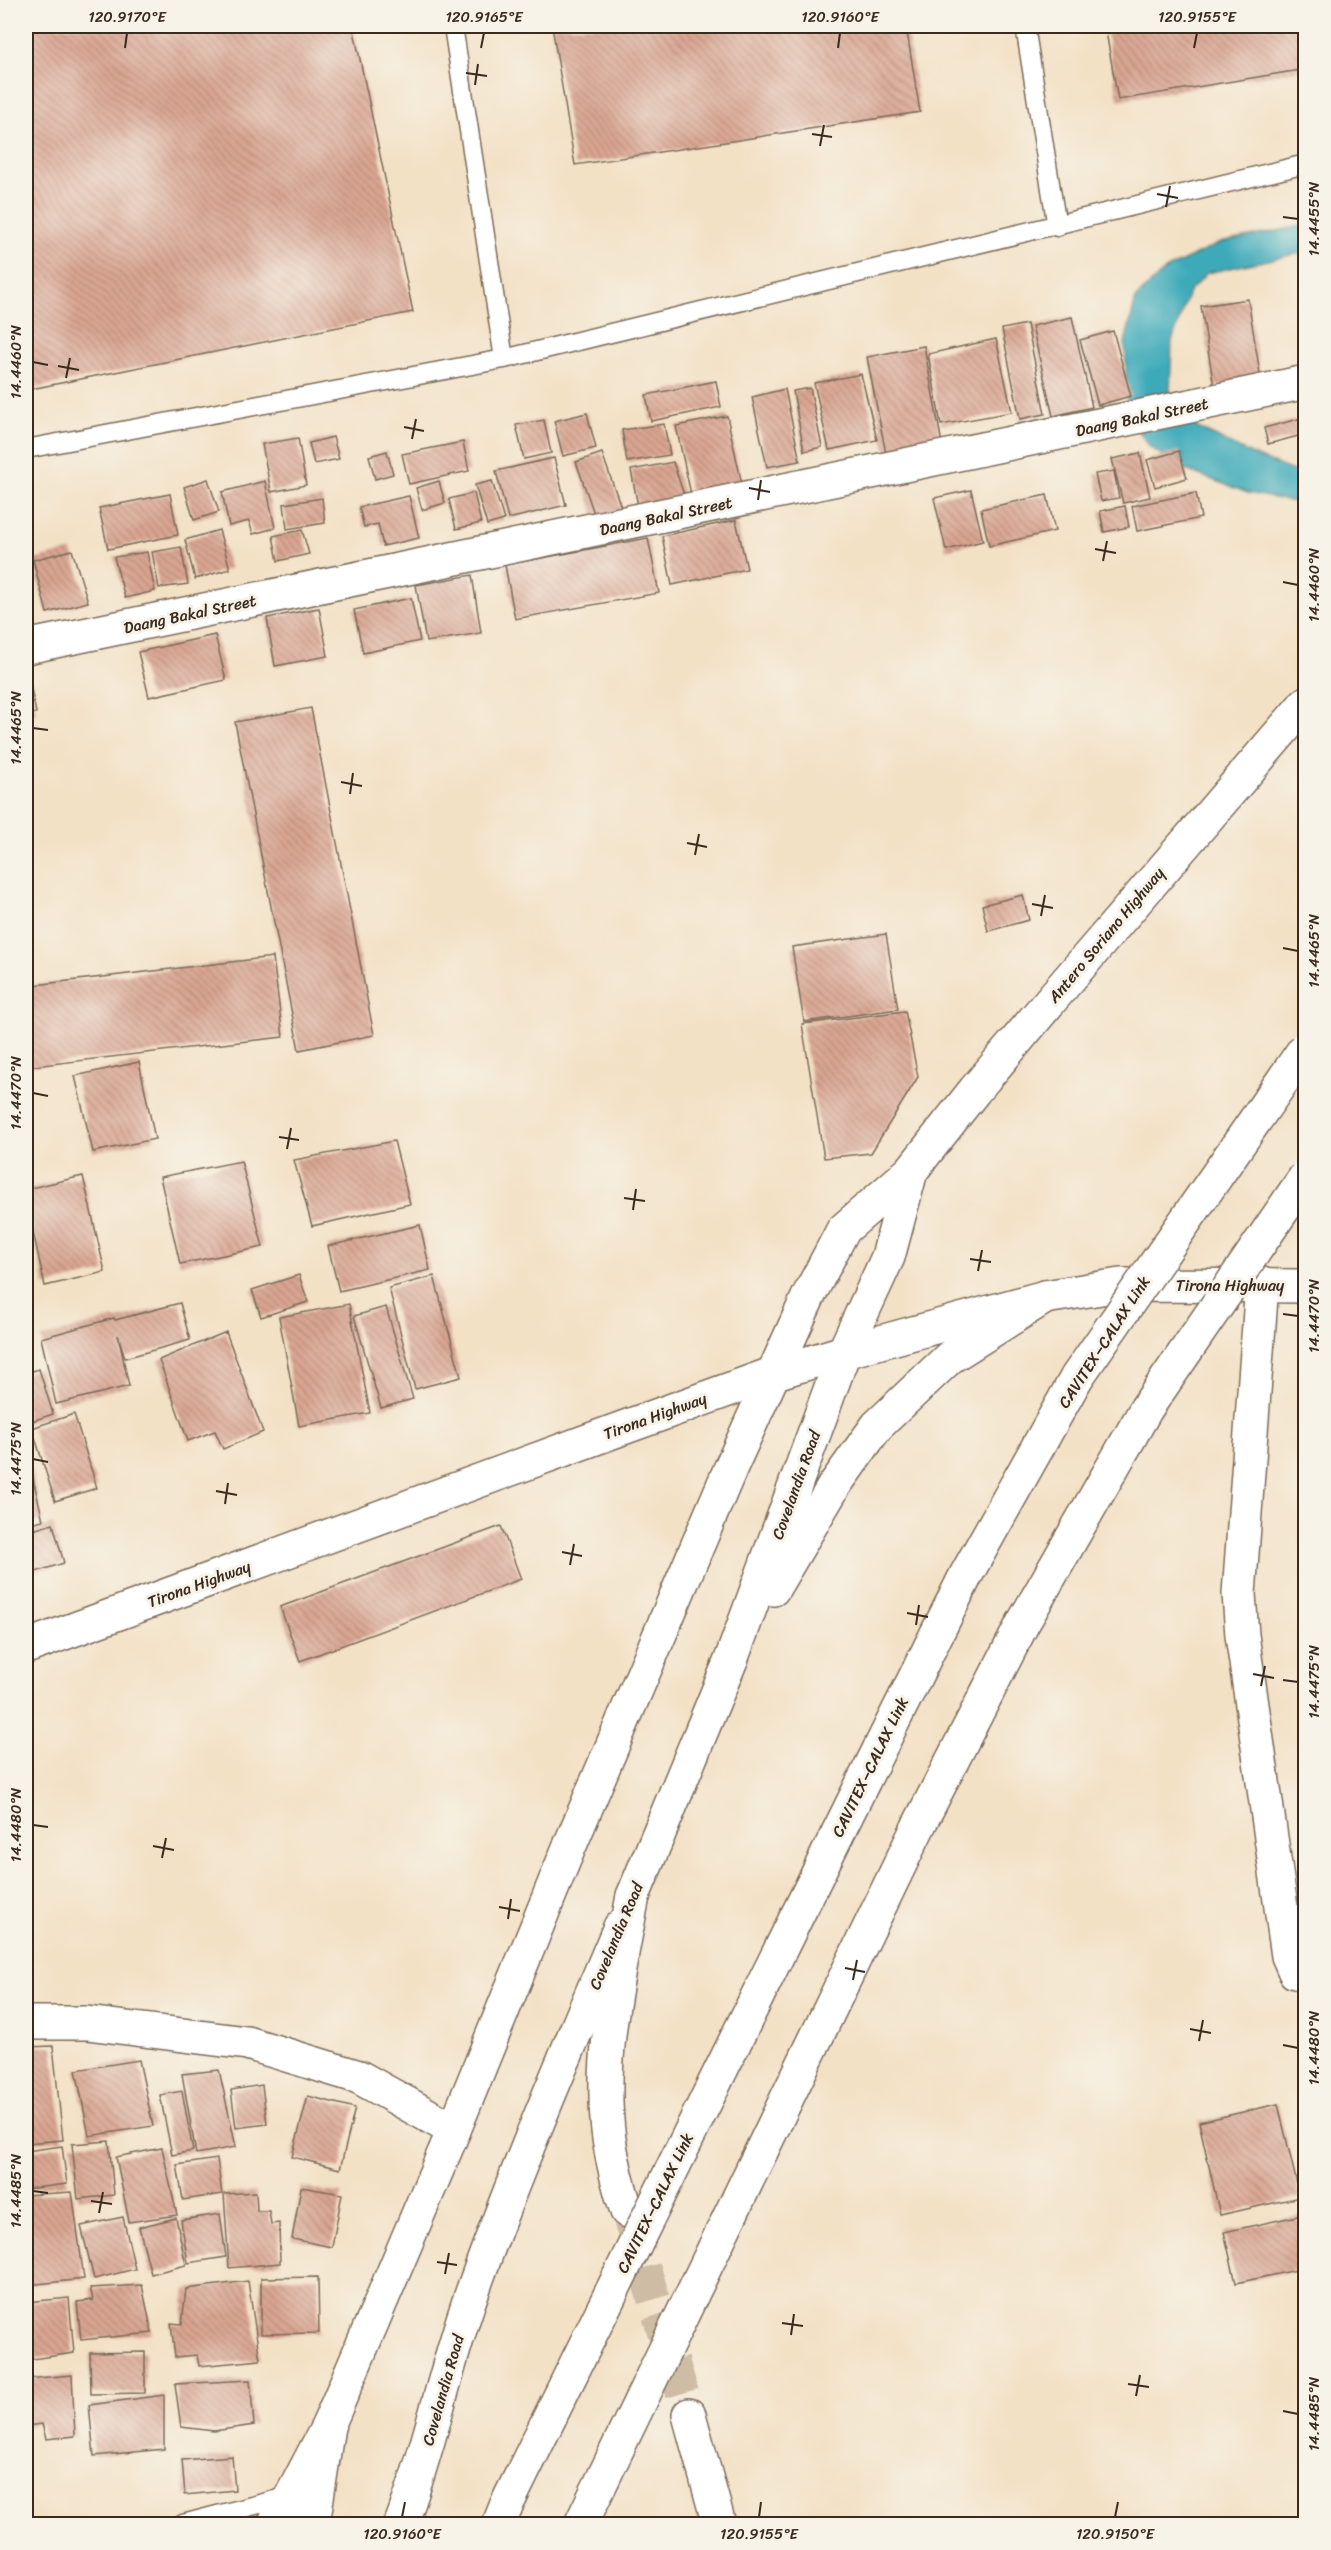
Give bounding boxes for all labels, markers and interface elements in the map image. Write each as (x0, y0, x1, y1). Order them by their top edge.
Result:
text: 120.9170°E (88, 4, 167, 30)
text: 120.9165°E (445, 4, 524, 30)
text: 120.9160°E (801, 4, 880, 30)
text: 120.9155°E (1158, 4, 1238, 30)
text: 14.4455°N (1301, 181, 1327, 256)
text: 14.4460°N (3, 324, 29, 399)
street label: Daang Bakal Street (1073, 389, 1211, 445)
street label: Daang Bakal Street (597, 488, 735, 544)
text: 14.4460°N (1301, 547, 1327, 622)
street label: Daang Bakal Street (121, 586, 259, 642)
text: 14.4465°N (3, 691, 29, 765)
street label: Antero Soriano Highway (1039, 860, 1172, 1010)
text: 14.4465°N (1301, 914, 1327, 988)
text: 14.4470°N (3, 1055, 29, 1130)
street label: CAVITEX–CALAX Link (1050, 1269, 1158, 1414)
street label: Tirona Highway (1176, 1271, 1285, 1300)
text: 14.4470°N (1301, 1278, 1327, 1353)
street label: Tirona Highway (599, 1384, 712, 1448)
text: 14.4475°N (3, 1422, 29, 1496)
street label: Covelandia Road (763, 1425, 830, 1544)
street label: Tirona Highway (143, 1552, 256, 1616)
text: 14.4475°N (1301, 1645, 1327, 1719)
street label: CAVITEX–CALAX Link (823, 1691, 917, 1842)
text: 14.4480°N (3, 1787, 29, 1862)
street label: Covelandia Road (580, 1876, 652, 1994)
text: 14.4480°N (1301, 2010, 1327, 2085)
street label: CAVITEX–CALAX Link (608, 2127, 702, 2278)
text: 14.4485°N (3, 2153, 29, 2228)
street label: Covelandia Road (413, 2330, 473, 2449)
text: 14.4485°N (1301, 2376, 1327, 2451)
text: 120.9160°E (363, 2521, 442, 2547)
text: 120.9155°E (720, 2521, 800, 2547)
text: 120.9150°E (1076, 2521, 1156, 2547)

